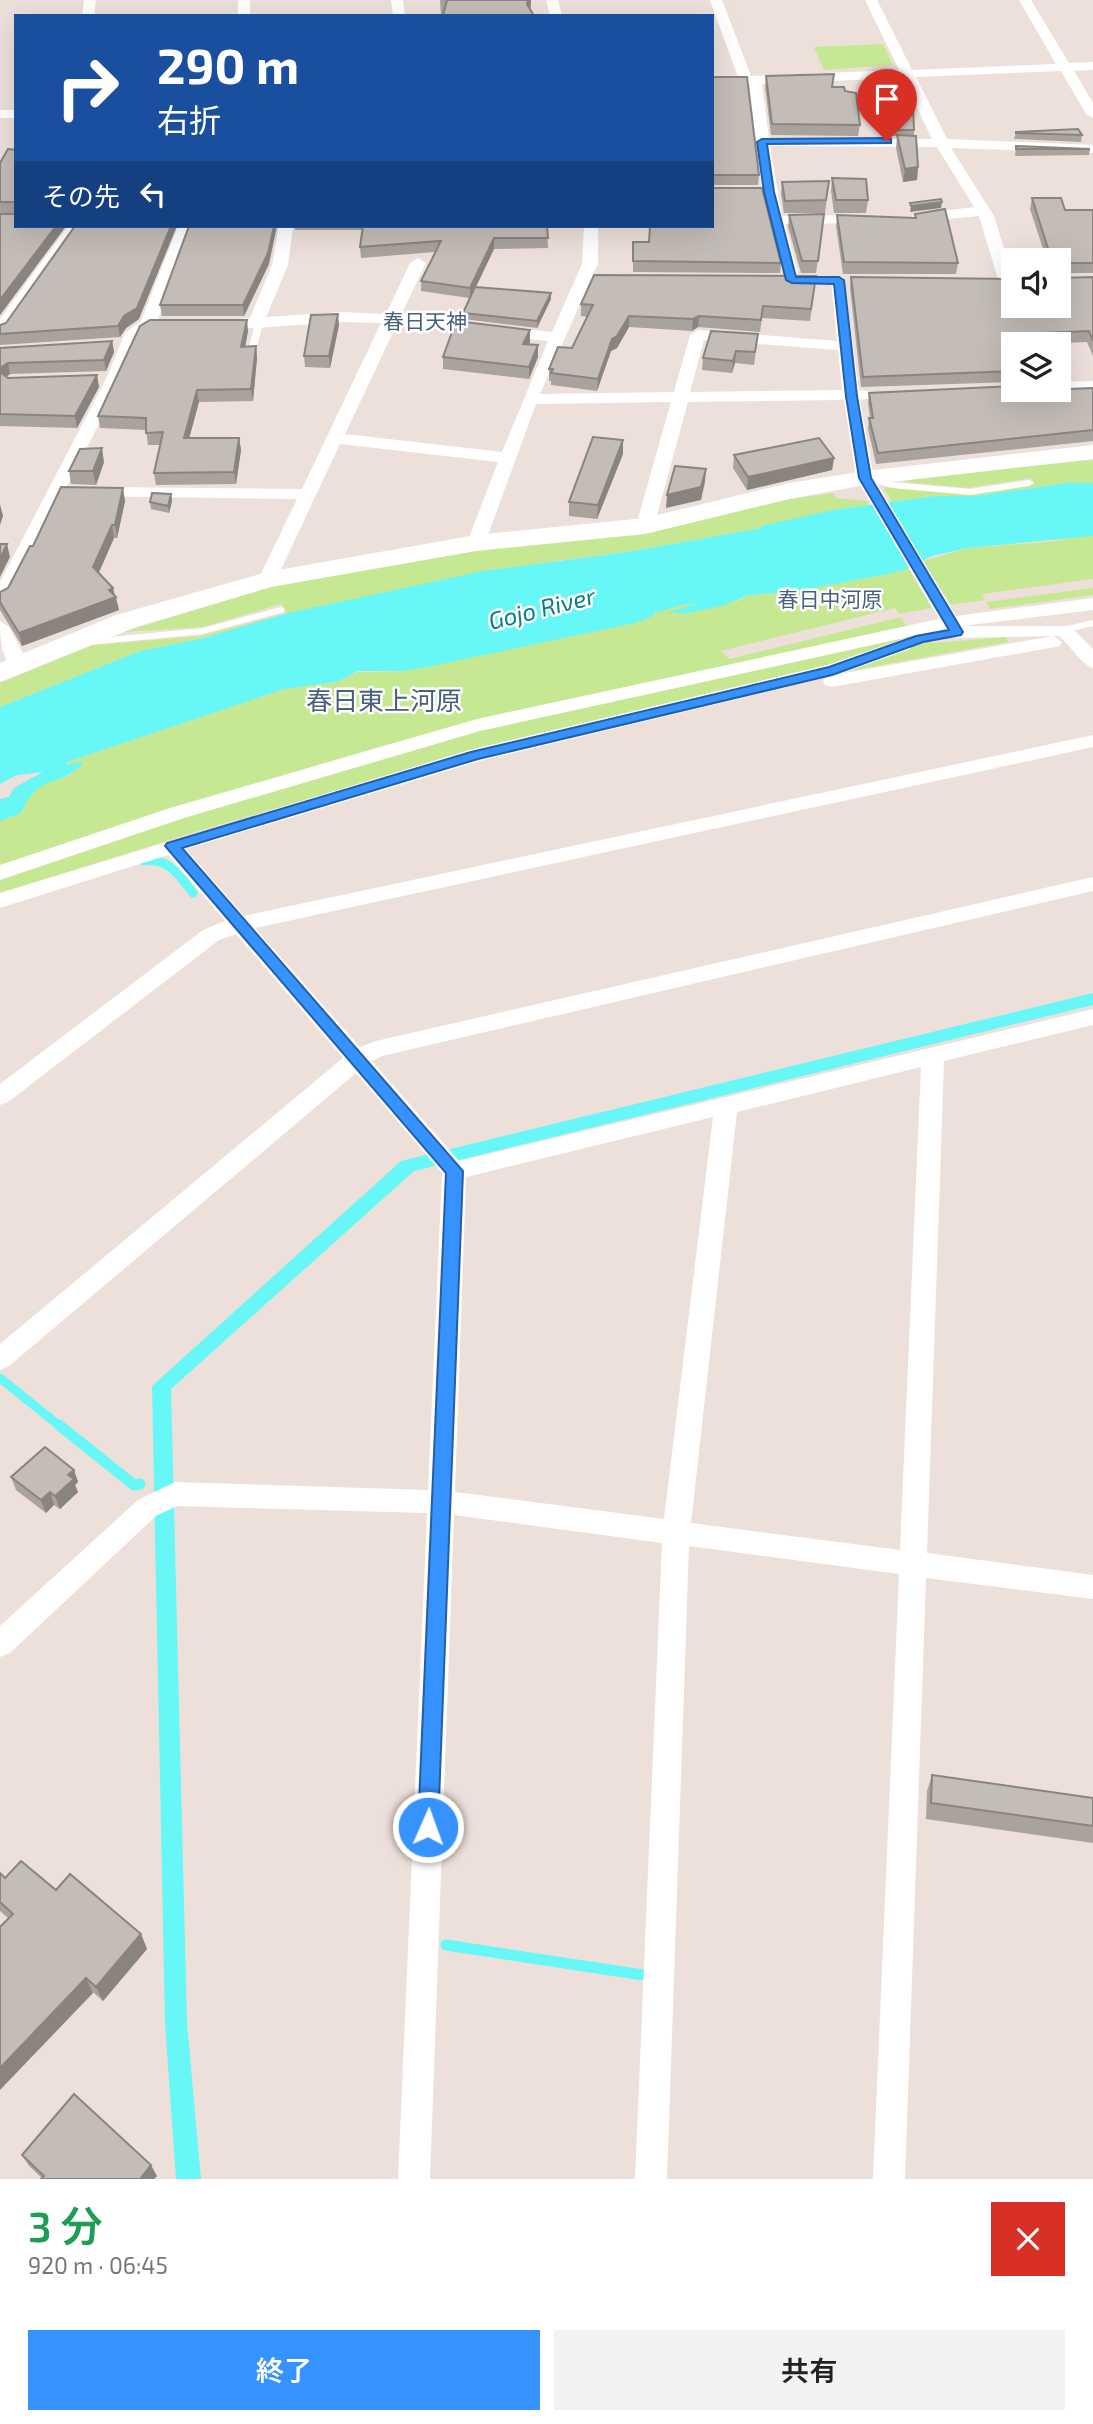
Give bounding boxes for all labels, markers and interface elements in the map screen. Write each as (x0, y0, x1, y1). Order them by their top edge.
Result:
text: 290 m (157, 35, 299, 94)
icon: right (42, 42, 133, 133)
pin (857, 69, 917, 141)
icon: arrive (868, 80, 906, 118)
text: 右折 (157, 100, 221, 138)
icon: left (134, 175, 172, 213)
text: その先 (42, 180, 120, 211)
map controls (1001, 248, 1071, 402)
button: sound (1001, 248, 1071, 318)
district label: 春日天神 (383, 308, 467, 333)
button: layers (1001, 332, 1071, 402)
water label: Gojo River (485, 580, 599, 635)
district label: 春日中河原 (778, 586, 883, 611)
district label: 春日東上河原 (306, 684, 462, 715)
position arrow (391, 1790, 465, 1864)
text: 3 分 (28, 2200, 103, 2250)
button: close (991, 2202, 1065, 2276)
text: 920 m · 06:45 (28, 2251, 168, 2279)
button: 終了 (28, 2330, 540, 2410)
button: 共有 (554, 2330, 1065, 2410)

